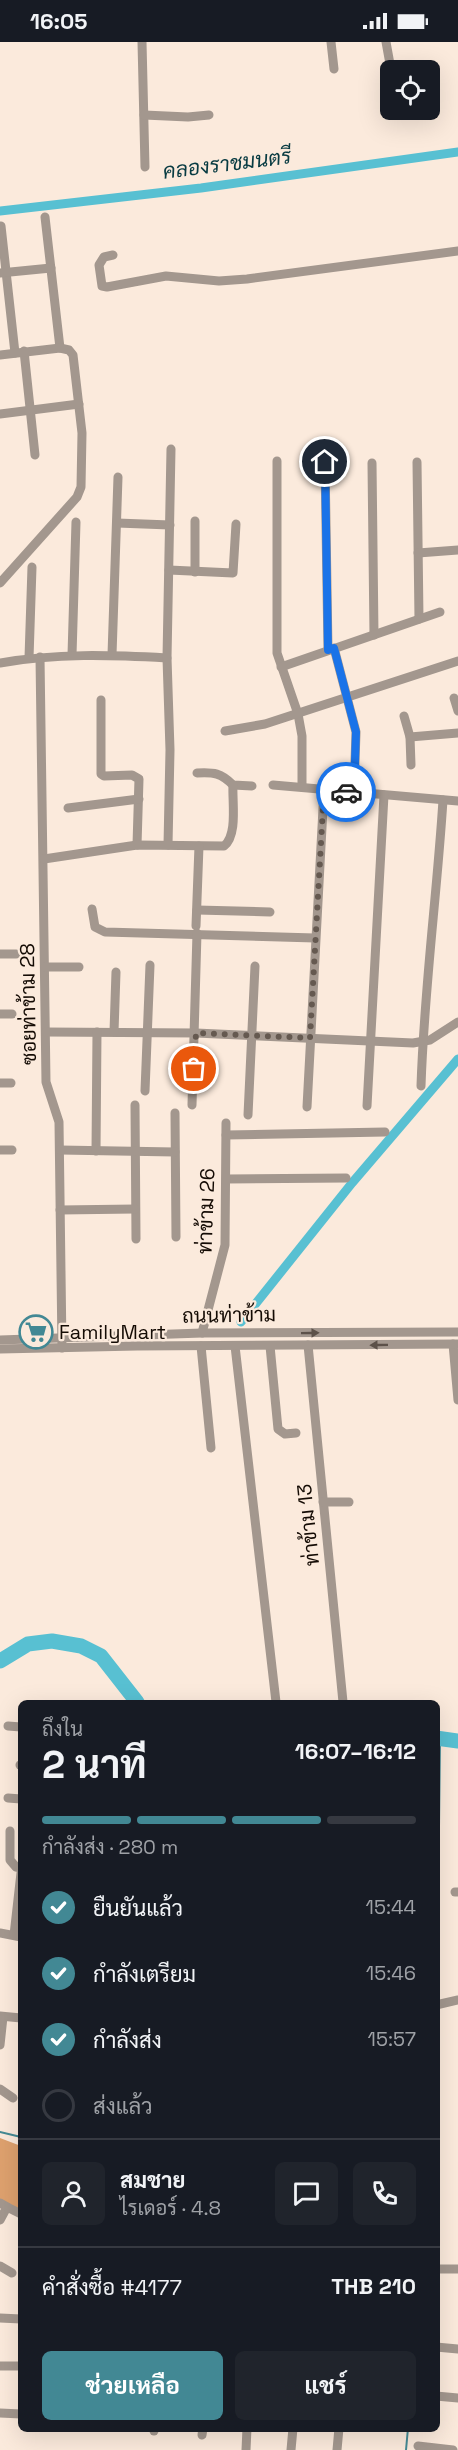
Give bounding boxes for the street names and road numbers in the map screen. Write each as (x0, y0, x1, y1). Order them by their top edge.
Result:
street label: ซอยท่าข้าม 28 (14, 943, 42, 1065)
street label: ท่าข้าม 26 (192, 1168, 220, 1254)
street label: ถนนท่าข้าม (182, 1301, 276, 1329)
street label: ท่าข้าม 13 (291, 1483, 325, 1567)

